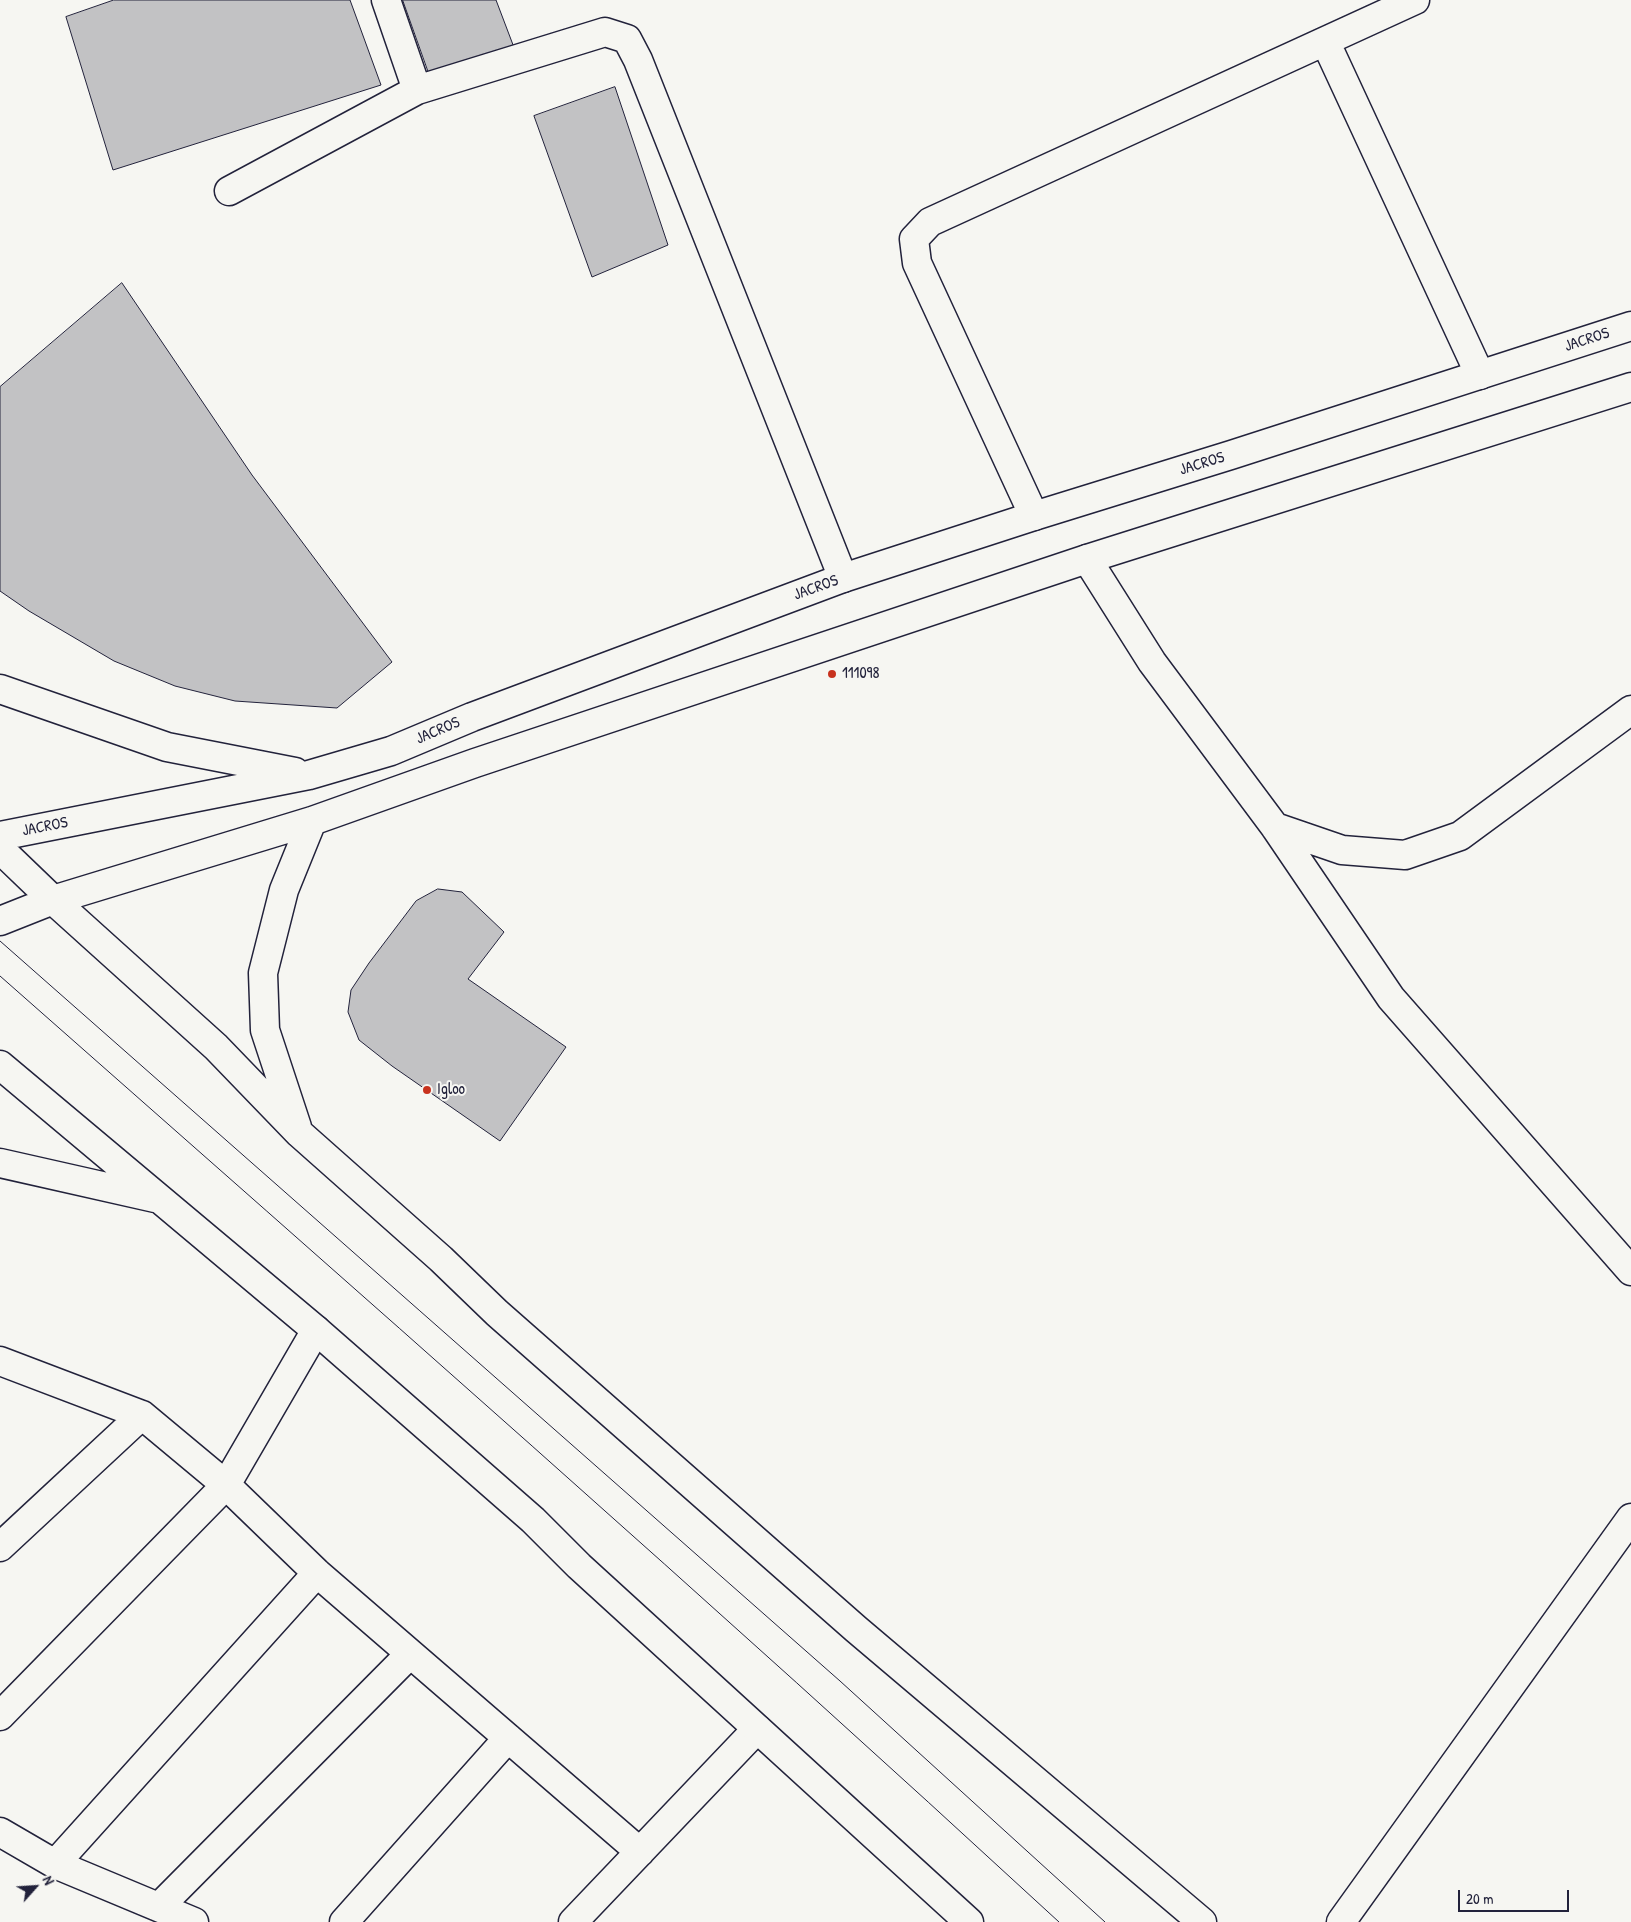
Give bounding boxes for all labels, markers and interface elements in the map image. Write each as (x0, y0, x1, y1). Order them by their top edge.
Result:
street label: JACROS (1562, 324, 1612, 356)
street label: JACROS (1177, 448, 1227, 480)
street label: JACROS (791, 571, 841, 605)
place label: 111098 (842, 664, 879, 684)
marker: 111098 (826, 668, 838, 680)
street label: JACROS (413, 713, 463, 749)
street label: JACROS (21, 813, 69, 841)
place label: Igloo (437, 1080, 465, 1100)
marker: Igloo (421, 1084, 433, 1096)
north arrow (10, 1862, 60, 1912)
text: N (39, 1873, 59, 1888)
scale bar (1461, 1880, 1572, 1912)
text: 20 m (1466, 1888, 1493, 1909)

